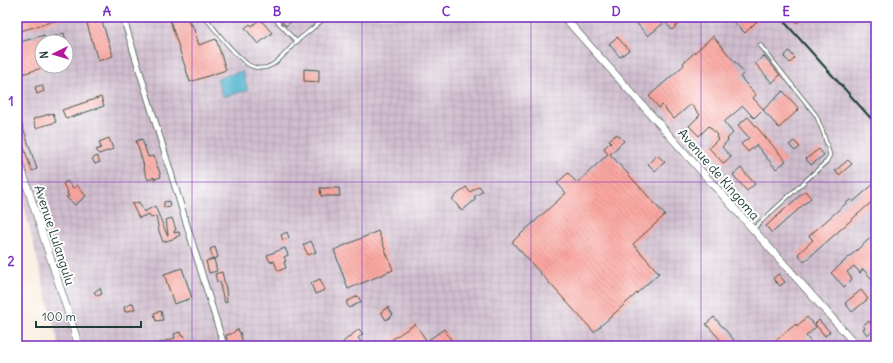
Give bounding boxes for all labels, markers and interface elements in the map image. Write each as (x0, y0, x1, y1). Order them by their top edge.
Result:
text: A (103, 3, 112, 20)
text: B (273, 3, 282, 20)
text: C (442, 3, 451, 20)
text: D (611, 3, 621, 20)
text: E (782, 3, 790, 20)
north arrow (34, 34, 74, 74)
text: N (37, 50, 51, 59)
text: 1 (8, 93, 14, 110)
street label: Avenue de Kingoma (674, 125, 763, 224)
street label: Avenue Lulangulu (30, 183, 79, 288)
text: 2 (7, 253, 15, 270)
scale bar (36, 303, 141, 329)
text: 100 m (42, 309, 76, 324)

